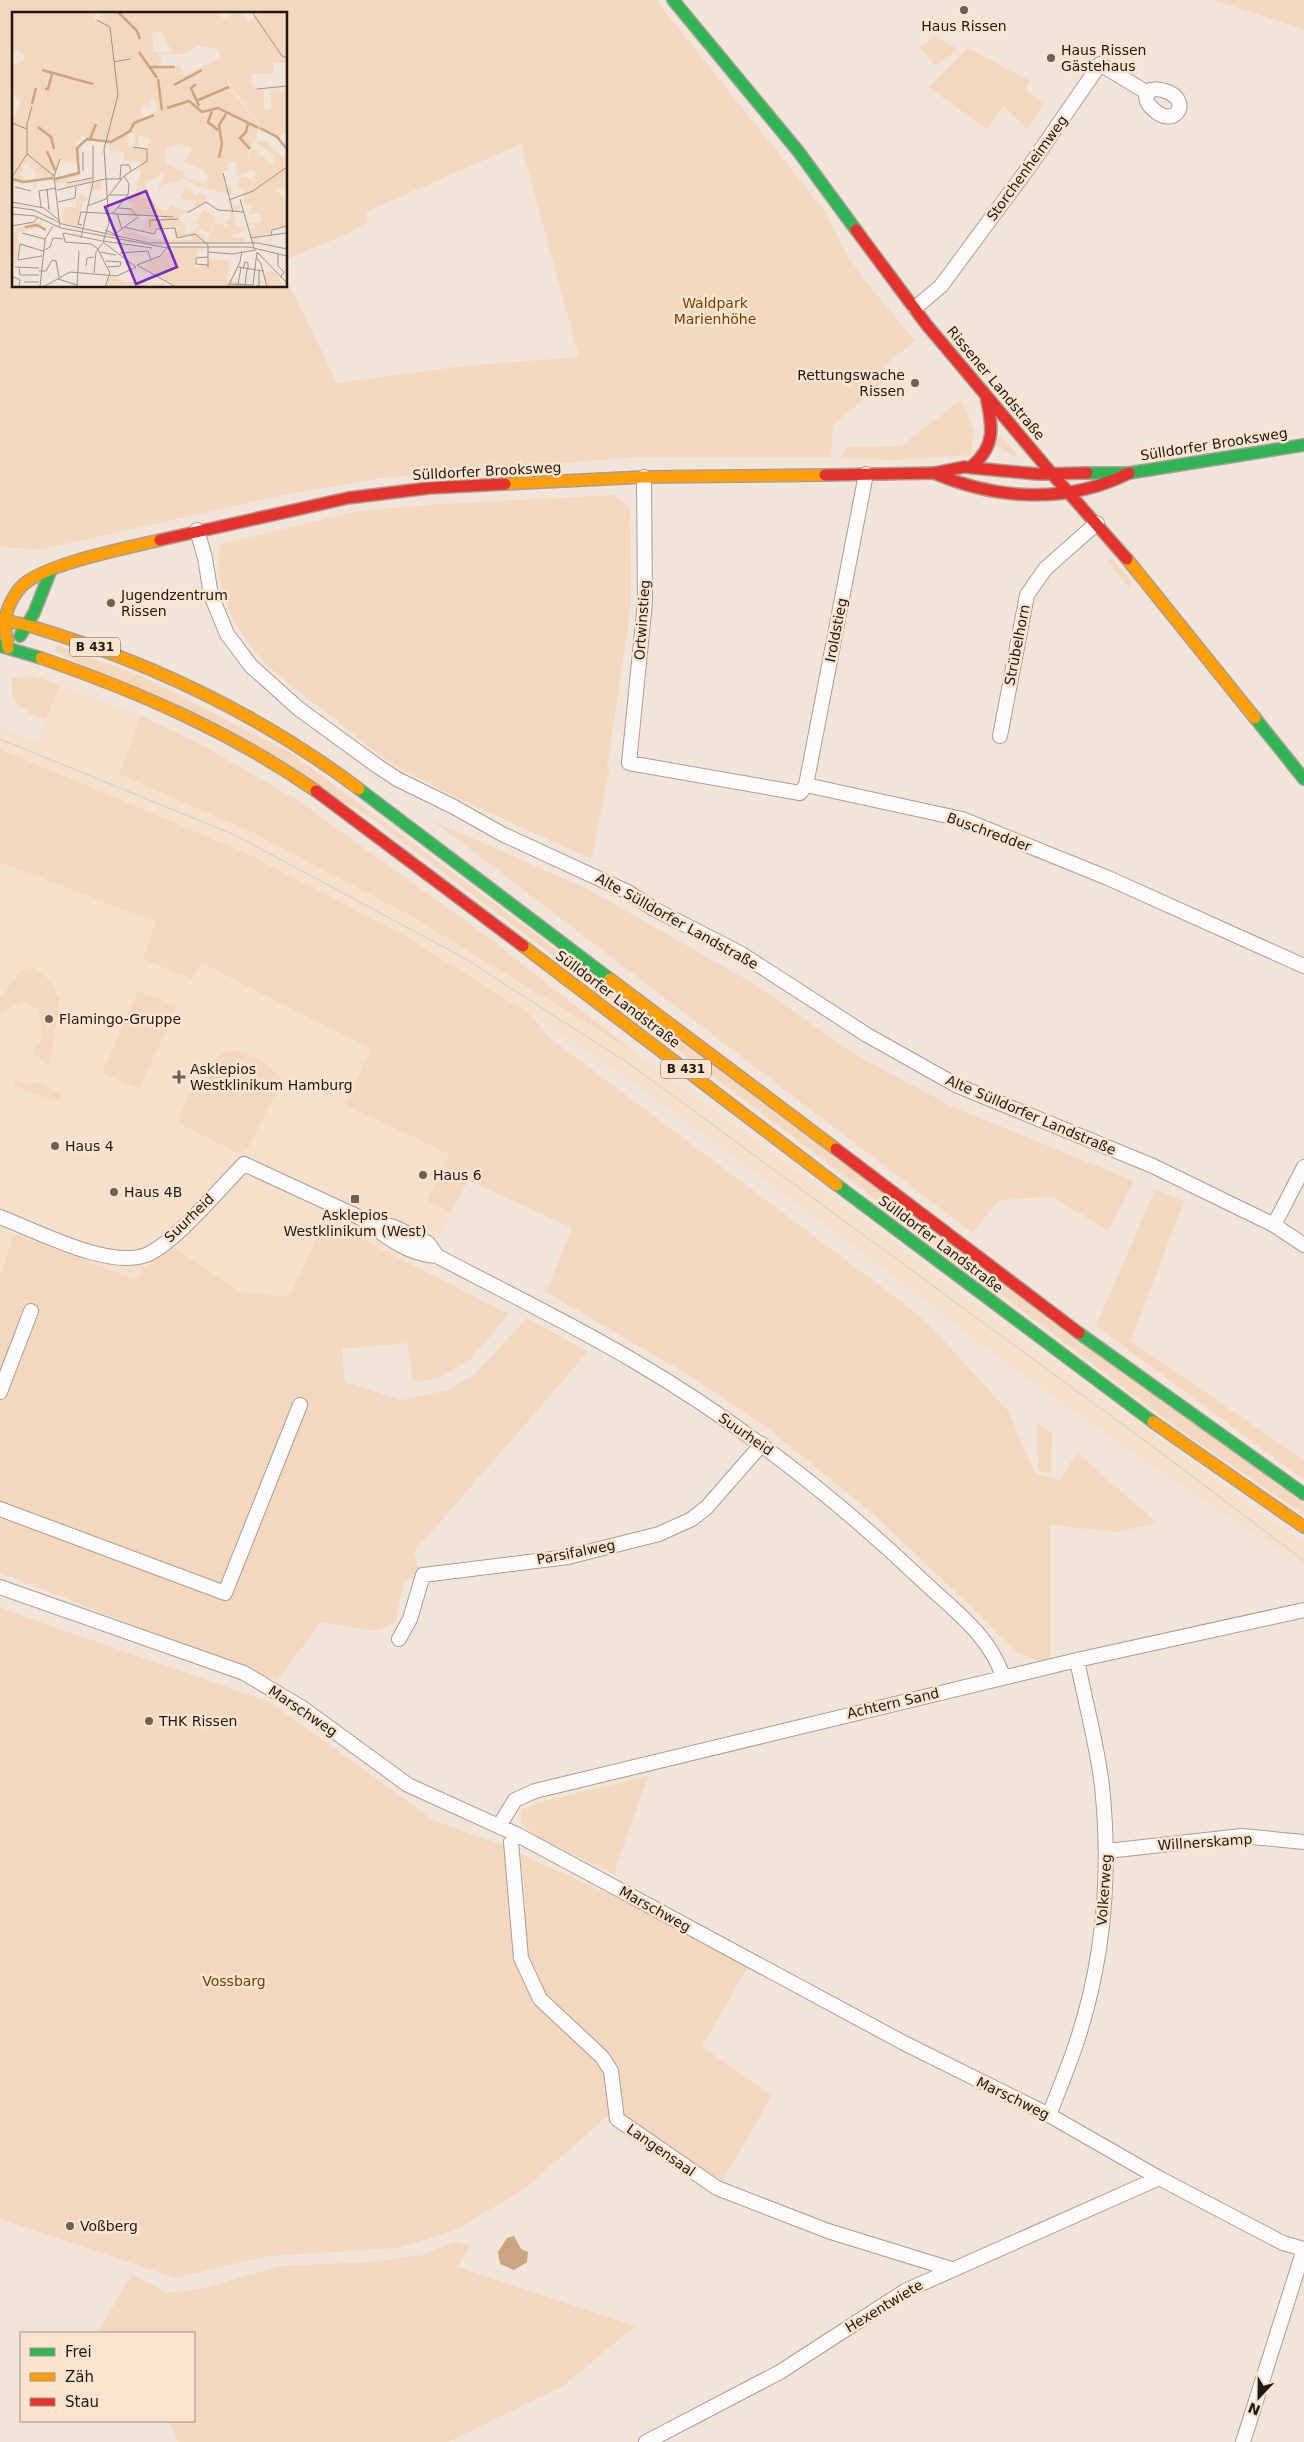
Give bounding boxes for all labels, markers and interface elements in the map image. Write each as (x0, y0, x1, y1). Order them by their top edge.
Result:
marker: Haus Rissen (958, 4, 970, 16)
inset map (12, 12, 288, 288)
place label: Haus Rissen (921, 18, 1007, 34)
place label: Haus Rissen Gästehaus (1061, 42, 1146, 74)
marker: Haus Rissen Gästehaus (1045, 52, 1057, 64)
street label: Storchenheimweg (983, 112, 1071, 224)
park label: Waldpark Marienhöhe (674, 295, 756, 327)
street label: Rissener Landstraße (944, 323, 1048, 443)
place label: Rettungswache Rissen (797, 367, 905, 399)
marker: Rettungswache Rissen (909, 377, 921, 389)
street label: Sülldorfer Brooksweg (1139, 424, 1289, 464)
street label: Sülldorfer Brooksweg (412, 459, 562, 483)
street label: Ortwinstieg (631, 579, 653, 661)
place label: Jugendzentrum Rissen (120, 587, 228, 619)
marker: Jugendzentrum Rissen (105, 597, 117, 609)
street label: Iroldstieg (822, 597, 850, 663)
street label: Strübelhorn (1001, 603, 1033, 687)
road number: B 431 (70, 638, 120, 656)
street label: Buschredder (945, 809, 1034, 855)
street label: Alte Sülldorfer Landstraße (593, 870, 761, 972)
street label: Sülldorfer Landstraße (553, 947, 683, 1051)
place label: Flamingo-Gruppe (59, 1011, 181, 1027)
marker: Flamingo-Gruppe (43, 1013, 55, 1025)
road number: B 431 (661, 1060, 711, 1078)
place label: Asklepios Westklinikum Hamburg (190, 1061, 353, 1093)
marker: Asklepios Westklinikum Hamburg (172, 1070, 186, 1084)
street label: Alte Sülldorfer Landstraße (944, 1072, 1118, 1158)
place label: Haus 4 (65, 1138, 114, 1154)
marker: Haus 4 (49, 1140, 61, 1152)
place label: Haus 6 (433, 1167, 482, 1183)
marker: Haus 6 (417, 1169, 429, 1181)
place label: Haus 4B (124, 1184, 182, 1200)
marker: Haus 4B (108, 1186, 120, 1198)
street label: Suurheid (161, 1191, 217, 1245)
street label: Sülldorfer Landstraße (876, 1192, 1006, 1296)
marker: Asklepios Westklinikum (West) (349, 1193, 361, 1205)
place label: Asklepios Westklinikum (West) (283, 1207, 427, 1239)
street label: Suurheid (716, 1410, 776, 1458)
street label: Parsifalweg (535, 1537, 617, 1567)
street label: Marschweg (266, 1682, 340, 1740)
street label: Achtern Sand (845, 1685, 941, 1721)
place label: THK Rissen (158, 1713, 237, 1729)
marker: THK Rissen (143, 1715, 155, 1727)
street label: Willnerskamp (1157, 1831, 1253, 1853)
street label: Volkerweg (1094, 1854, 1114, 1926)
street label: Marschweg (616, 1883, 694, 1935)
park label: Vossbarg (202, 1973, 266, 1989)
street label: Marschweg (974, 2073, 1052, 2123)
street label: Langensaal (624, 2121, 698, 2179)
place label: Voßberg (80, 2218, 138, 2234)
marker: Voßberg (64, 2220, 76, 2232)
street label: Hexentwiete (842, 2277, 926, 2335)
legend (20, 2332, 195, 2422)
text: Frei (65, 2343, 92, 2361)
text: Zäh (65, 2368, 94, 2386)
north arrow (1234, 2372, 1284, 2422)
text: Stau (65, 2393, 99, 2411)
text: N (1246, 2399, 1263, 2419)

